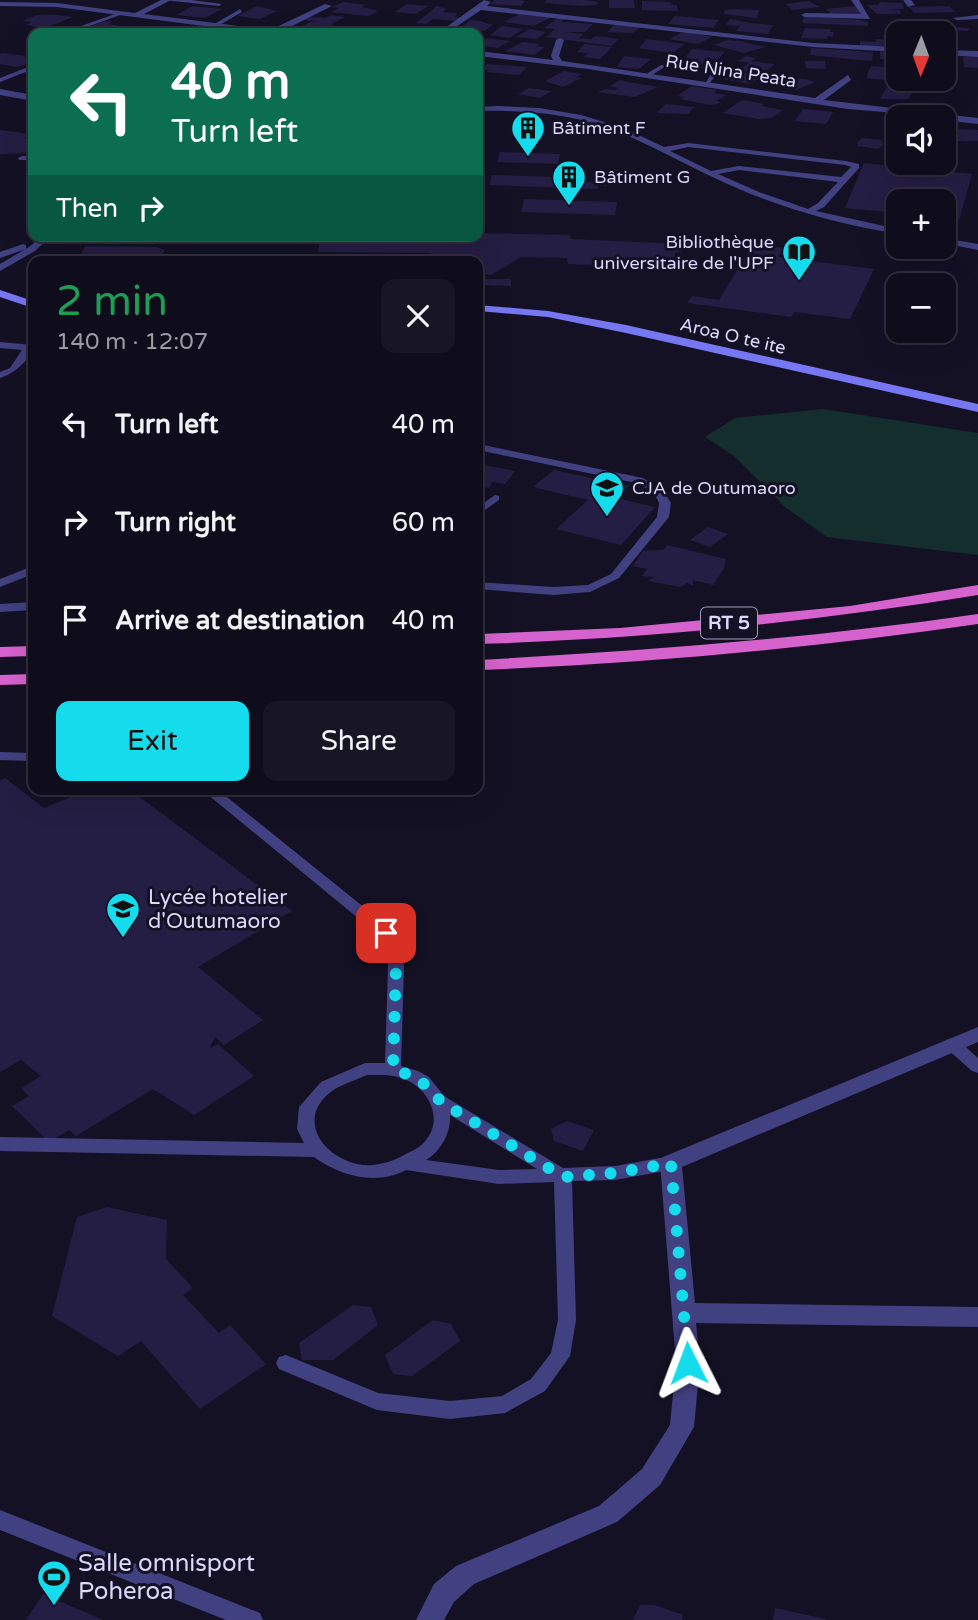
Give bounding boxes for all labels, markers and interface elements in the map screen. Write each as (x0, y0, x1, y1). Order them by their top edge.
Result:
north arrow (886, 21, 956, 91)
map controls (886, 21, 956, 343)
street label: Rue Nina Peata (664, 50, 798, 92)
text: 40 m (171, 53, 290, 112)
icon: left (56, 56, 147, 147)
button: sound (886, 105, 956, 175)
building icon: Bâtiment F (509, 109, 547, 158)
text: Turn left (171, 113, 298, 151)
place label: Bâtiment F (552, 117, 646, 139)
building icon: Bâtiment G (550, 158, 588, 207)
place label: Bâtiment G (594, 166, 690, 188)
icon: right (132, 189, 170, 227)
button: + (886, 189, 956, 259)
text: Then (56, 193, 118, 224)
place label: Bibliothèque universitaire de l'UPF (594, 231, 774, 274)
library icon: Bibliothèque universitaire de l'UPF (780, 233, 818, 282)
button: − (886, 273, 956, 343)
text: 2 min (56, 276, 168, 327)
button: close (381, 279, 455, 353)
street label: Aroa O te ite (678, 313, 788, 359)
text: 140 m · 12:07 (56, 328, 208, 356)
icon: left (56, 405, 94, 443)
text: Turn left (115, 409, 218, 440)
text: 40 m (392, 409, 455, 440)
school or university icon: CJA de Outumaoro (588, 469, 626, 518)
place label: CJA de Outumaoro (632, 477, 796, 499)
icon: right (56, 503, 94, 541)
text: Turn right (115, 507, 236, 538)
text: 60 m (392, 507, 455, 538)
icon: arrive (56, 601, 94, 639)
text: Arrive at destination (115, 605, 365, 636)
text: 40 m (392, 605, 455, 636)
road number: RT 5 (701, 608, 757, 638)
button: Exit (56, 701, 249, 781)
button: Share (263, 701, 455, 781)
place label: Lycée hotelier d'Outumaoro (148, 885, 287, 934)
school or university icon: Lycée hotelier d'Outumaoro (104, 890, 142, 939)
pin (356, 903, 416, 963)
icon: arrive (367, 914, 405, 952)
position arrow (651, 1326, 725, 1400)
place label: Salle omnisport Poheroa (78, 1549, 255, 1606)
sports icon: Salle omnisport Poheroa (35, 1558, 73, 1607)

